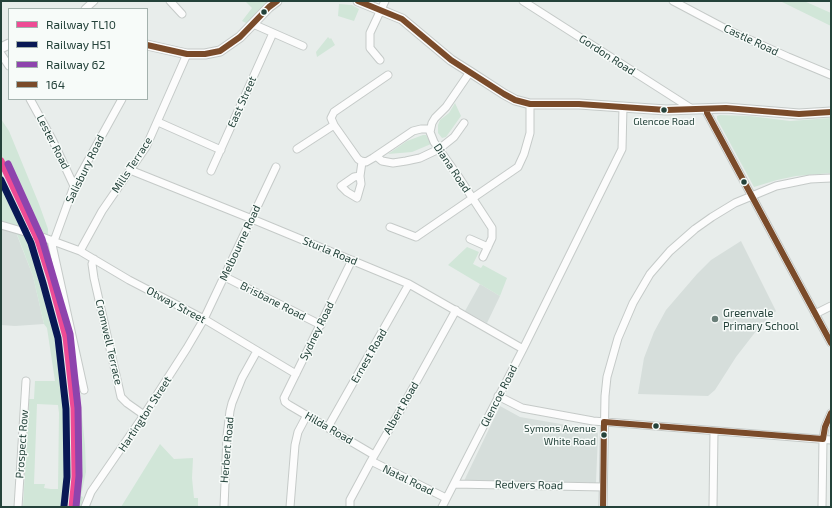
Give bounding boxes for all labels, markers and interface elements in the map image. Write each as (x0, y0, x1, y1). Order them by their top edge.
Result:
unlabelled marker (259, 7, 269, 17)
legend (8, 8, 148, 100)
text: Railway TL10 (46, 17, 116, 31)
street label: Castle Road (721, 22, 781, 58)
street label: Gordon Road (576, 32, 638, 78)
text: Railway HS1 (46, 37, 111, 51)
text: Railway 62 (46, 57, 105, 71)
street label: East Street (225, 74, 259, 130)
text: 164 (46, 77, 65, 91)
marker: Glencoe Road (659, 105, 669, 115)
street label: Lester Road (34, 113, 72, 171)
place label: Glencoe Road (633, 116, 695, 128)
street label: Salisbury Road (63, 133, 107, 205)
street label: Mills Terrace (109, 135, 155, 195)
street label: Diana Road (431, 141, 473, 195)
unlabelled marker (739, 177, 749, 187)
street label: Melbourne Road (217, 203, 263, 283)
street label: Sturla Road (301, 234, 359, 268)
street label: Brisbane Road (238, 279, 308, 323)
street label: Otway Street (144, 284, 208, 326)
street label: Cromwell Terrace (93, 298, 125, 386)
street label: Sydney Road (297, 299, 337, 363)
place label: Greenvale Primary School (723, 306, 799, 332)
marker: Greenvale Primary School (710, 314, 720, 324)
street label: Ernest Road (348, 327, 390, 385)
street label: Glencoe Road (478, 363, 520, 429)
street label: Hartington Street (116, 374, 174, 454)
street label: Albert Road (381, 379, 421, 437)
street label: Prospect Row (13, 409, 31, 479)
street label: Hilda Road (303, 409, 355, 447)
street label: Herbert Road (218, 416, 236, 484)
unlabelled marker (651, 421, 661, 431)
place label: Symons Avenue White Road (524, 423, 596, 446)
marker: Symons Avenue White Road (599, 430, 609, 440)
street label: Natal Road (380, 462, 436, 498)
street label: Redvers Road (495, 478, 563, 492)

